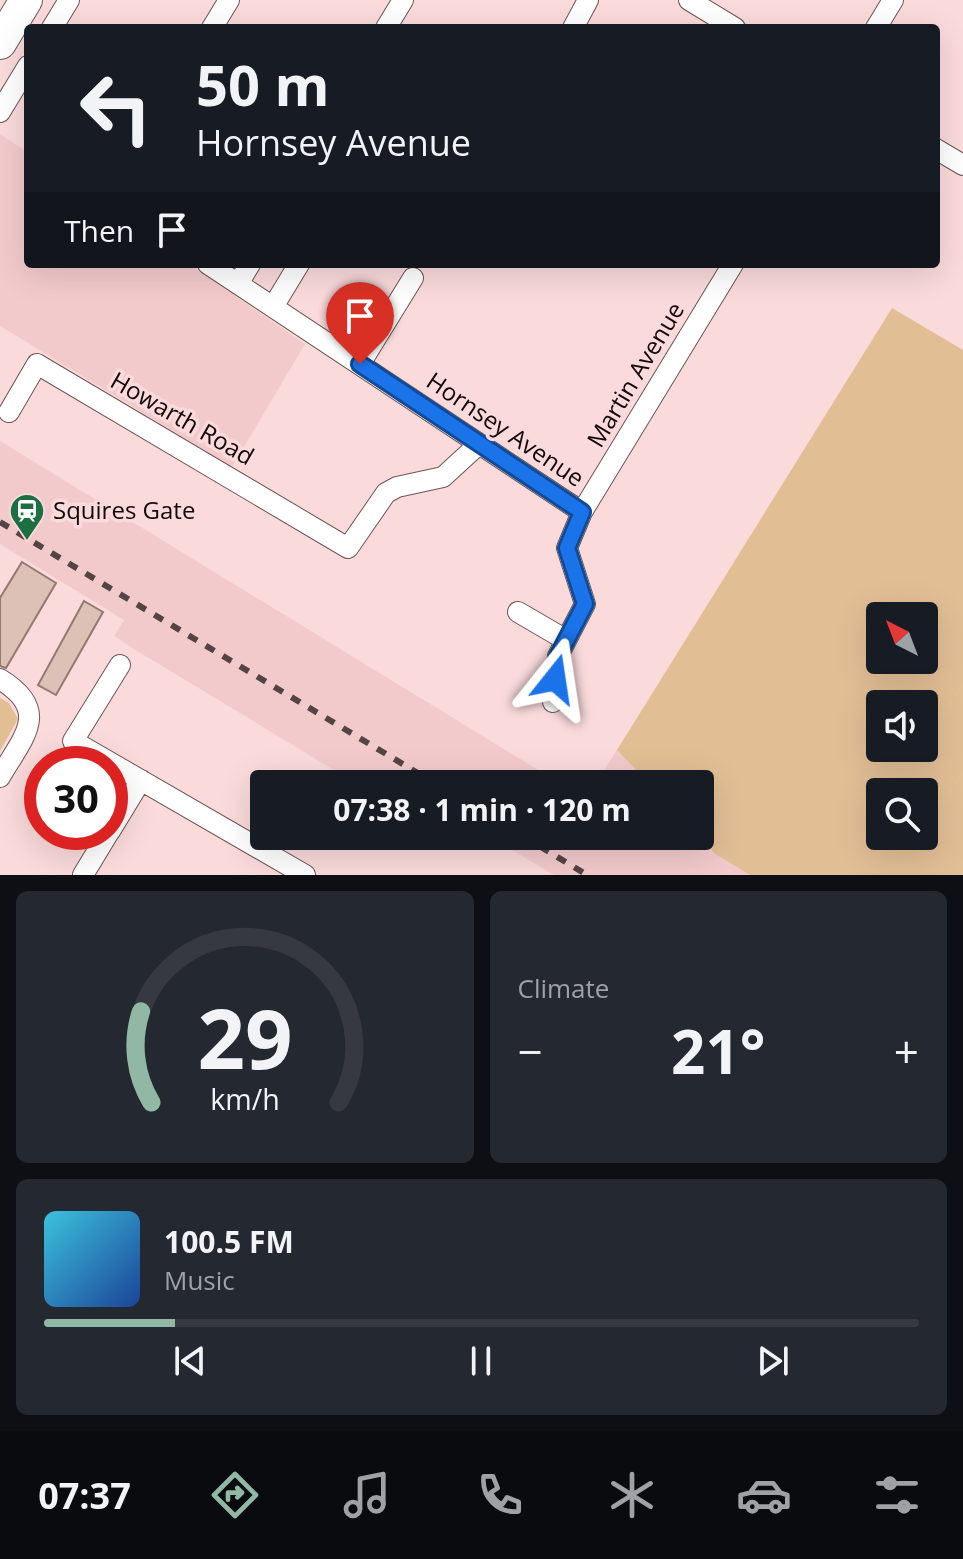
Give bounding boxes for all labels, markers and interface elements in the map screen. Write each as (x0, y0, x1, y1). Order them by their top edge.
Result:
text: 50 m (196, 46, 330, 122)
icon: left (64, 56, 168, 160)
text: Hornsey Avenue (196, 118, 471, 167)
icon: arrive (150, 208, 194, 252)
text: Then (64, 210, 134, 251)
pin (326, 282, 394, 364)
icon: arrive (338, 294, 382, 338)
street label: Martin Avenue (578, 296, 691, 453)
street label: Howarth Road (105, 363, 261, 472)
street label: Hornsey Avenue (421, 364, 591, 494)
station icon: Squires Gate (8, 492, 46, 542)
place label: Squires Gate (53, 493, 195, 526)
north arrow (866, 602, 938, 674)
map controls (866, 602, 938, 850)
position arrow (513, 637, 597, 721)
button: sound (866, 690, 938, 762)
speed limit sign: 30 (24, 746, 128, 850)
button: search (866, 778, 938, 850)
text: 07:38 · 1 min · 120 m (333, 789, 631, 830)
text: Climate (518, 970, 609, 1006)
text: 29 (197, 980, 292, 1093)
text: 21° (671, 1010, 765, 1092)
text: − (518, 1021, 543, 1081)
text: + (894, 1021, 919, 1081)
text: km/h (210, 1079, 279, 1118)
text: 100.5 FM (164, 1221, 294, 1262)
text: Music (164, 1262, 235, 1298)
icon: previous (168, 1339, 212, 1383)
icon: pause (459, 1339, 503, 1383)
icon: next (751, 1339, 795, 1383)
icon: directions (207, 1467, 263, 1523)
icon: music (339, 1467, 395, 1523)
icon: phone (472, 1467, 528, 1523)
icon: climate (604, 1467, 660, 1523)
icon: car (736, 1467, 792, 1523)
icon: filters (869, 1467, 925, 1523)
text: 07:37 (38, 1471, 131, 1520)

